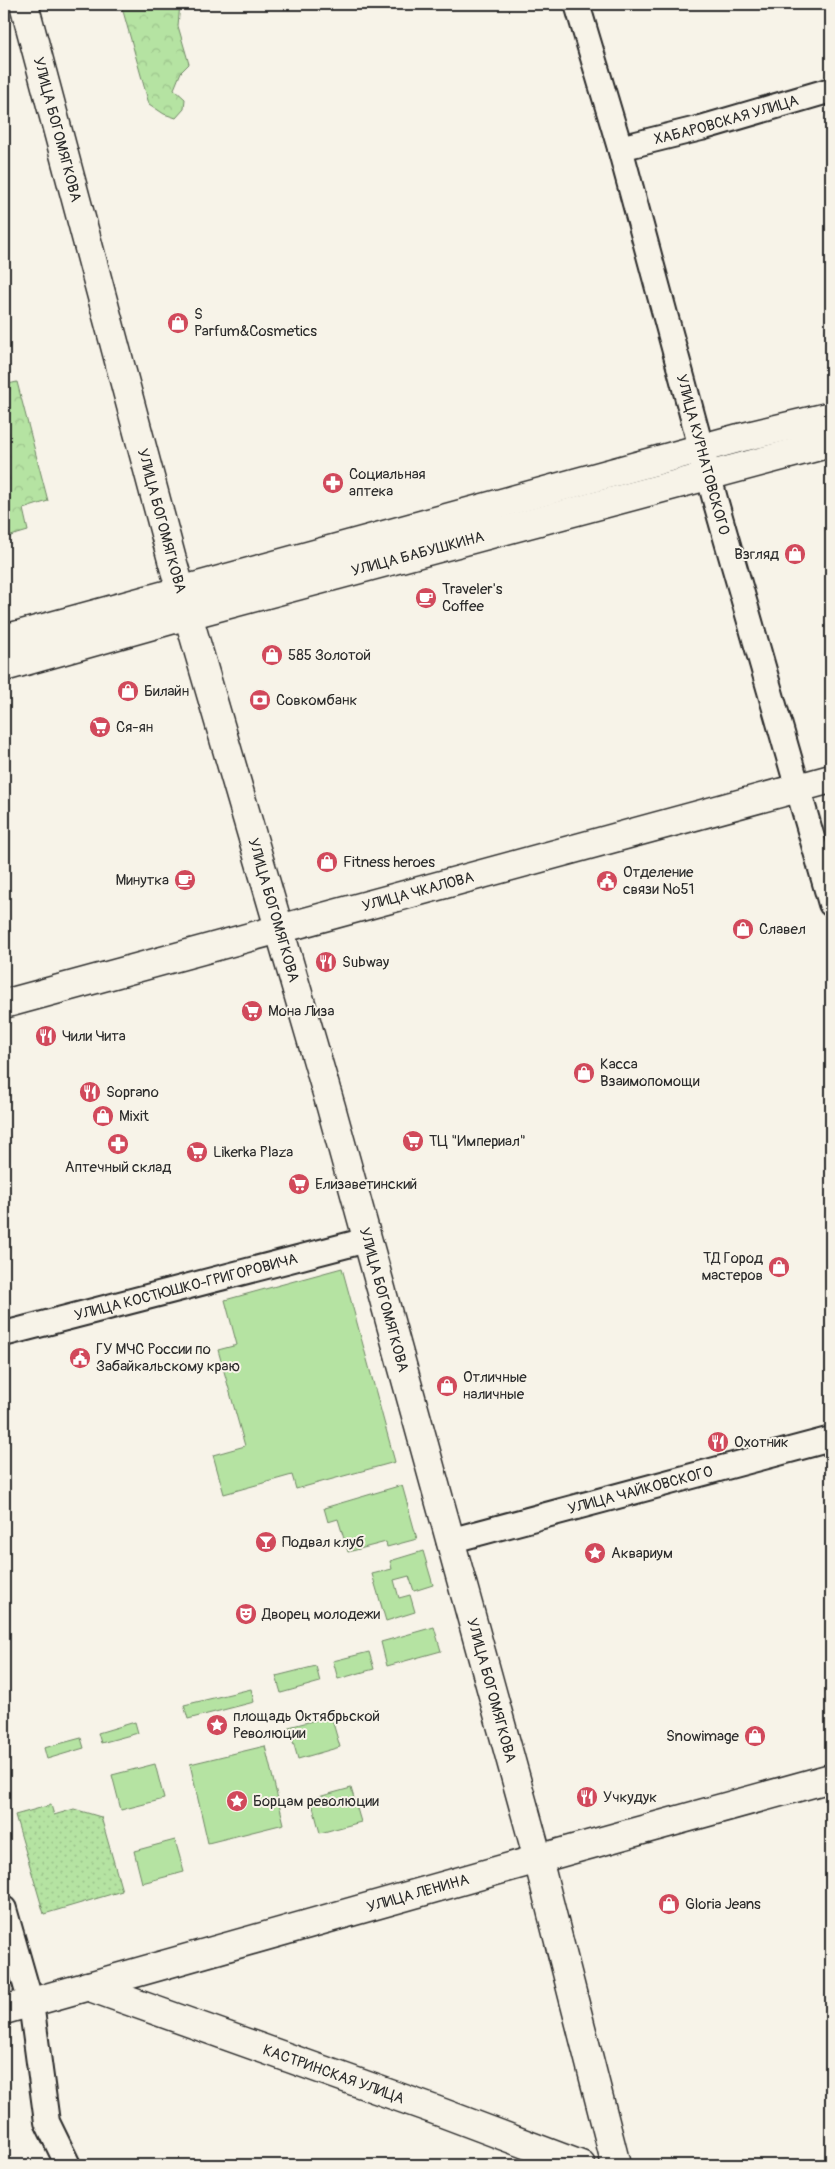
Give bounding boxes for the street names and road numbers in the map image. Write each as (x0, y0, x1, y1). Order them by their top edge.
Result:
street label: УЛИЦА БОГОМЯГКОВА (29, 55, 86, 204)
street label: ХАБАРОВСКАЯ УЛИЦА (652, 90, 801, 149)
street label: УЛИЦА КУРНАТОВСКОГО (672, 372, 734, 537)
street label: УЛИЦА БОГОМЯГКОВА (133, 447, 191, 596)
street label: УЛИЦА БАБУШКИНА (349, 527, 486, 580)
street label: УЛИЦА БОГОМЯГКОВА (244, 836, 304, 985)
street label: УЛИЦА ЧКАЛОВА (360, 867, 476, 916)
street label: УЛИЦА БОГОМЯГКОВА (355, 1225, 413, 1374)
street label: УЛИЦА КОСТЮШКО-ГРИГОРОВИЧА (72, 1249, 300, 1325)
street label: УЛИЦА ЧАЙКОВСКОГО (566, 1461, 715, 1518)
street label: УЛИЦА БОГОМЯГКОВА (463, 1616, 521, 1765)
street label: УЛИЦА ЛЕНИНА (365, 1869, 471, 1916)
street label: КАСТРИНСКАЯ УЛИЦА (260, 2040, 407, 2108)

